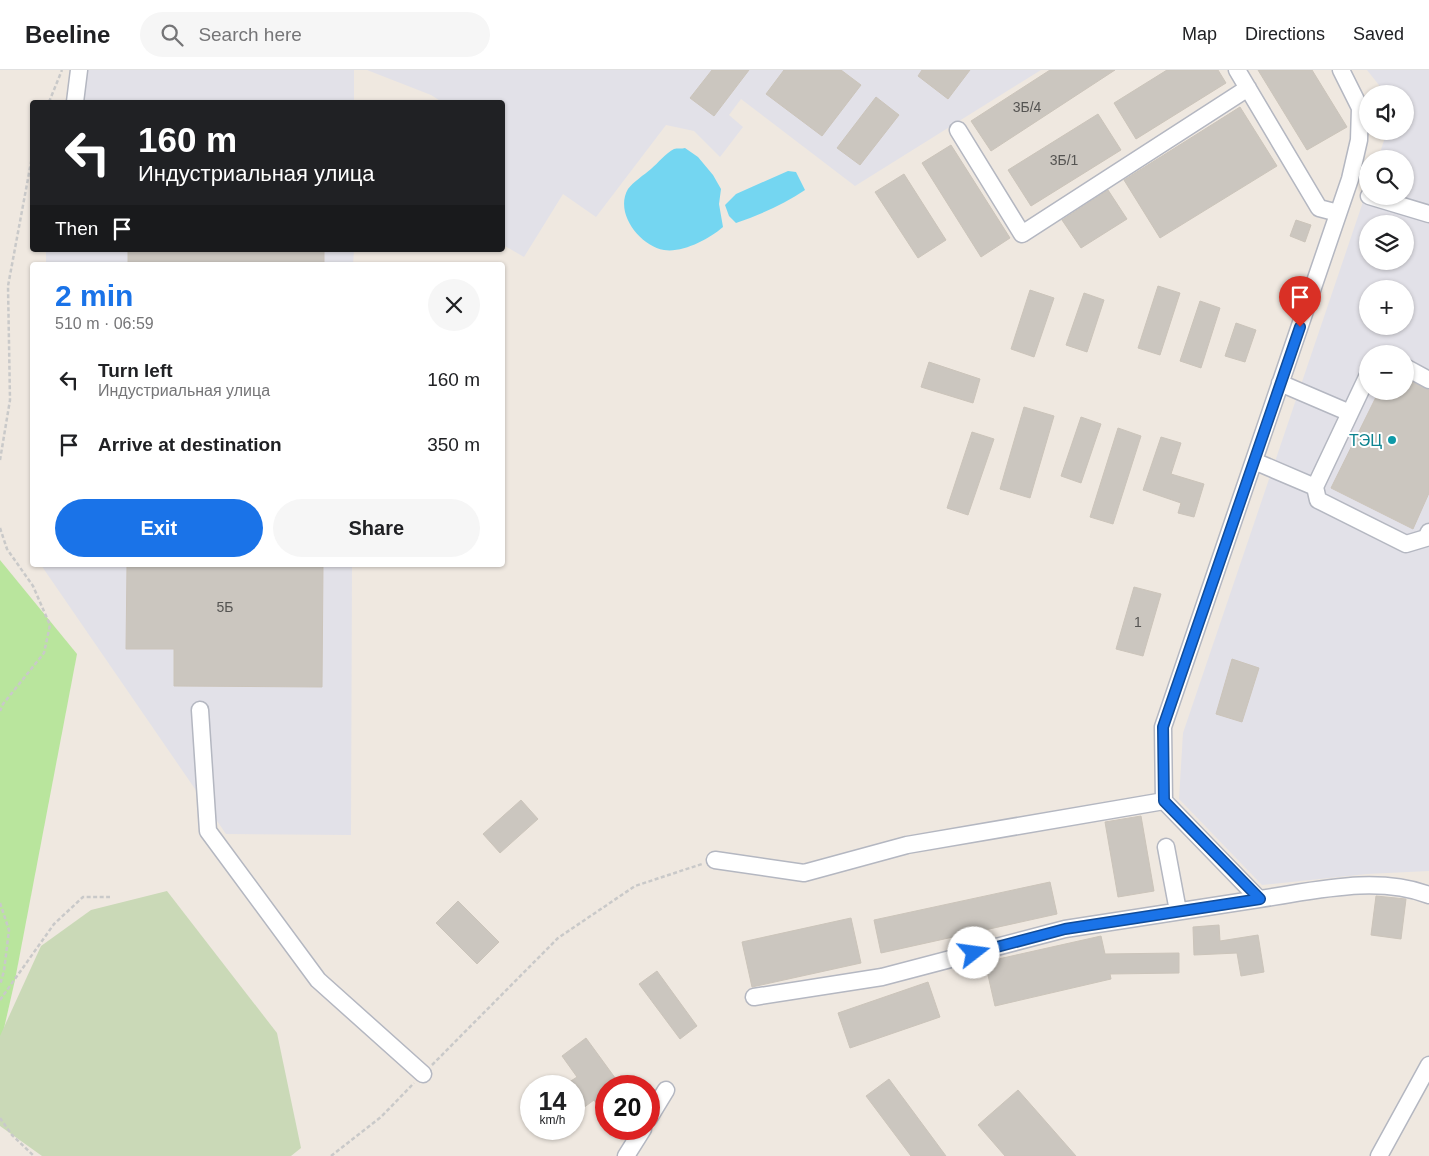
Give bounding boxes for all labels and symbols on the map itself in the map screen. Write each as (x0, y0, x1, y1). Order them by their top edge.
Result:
house number: 3Б/4 (1013, 99, 1042, 115)
house number: 3Б/1 (1050, 152, 1079, 168)
pin (1279, 276, 1321, 327)
place label: ТЭЦ (1349, 432, 1382, 449)
marker: ТЭЦ (1386, 434, 1398, 446)
house number: 5Б (217, 599, 233, 615)
house number: 1 (1134, 614, 1142, 630)
position arrow (947, 926, 999, 978)
speed limit sign: 20 (595, 1075, 660, 1140)

